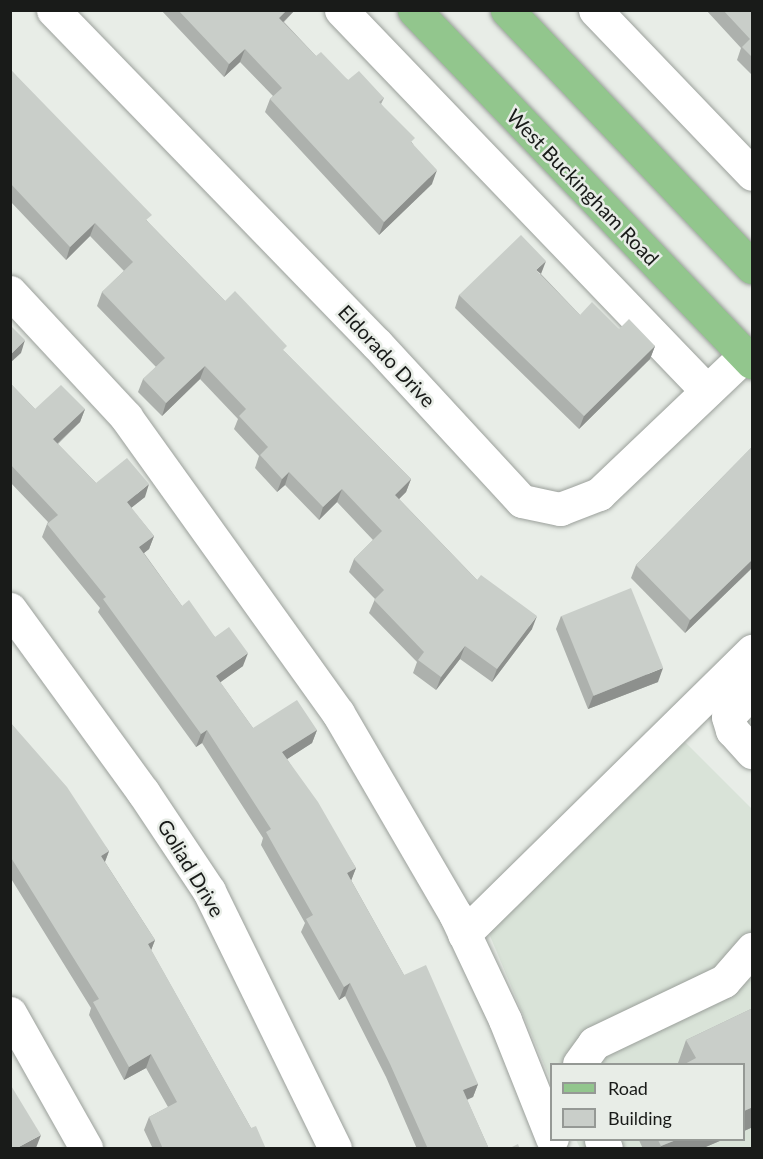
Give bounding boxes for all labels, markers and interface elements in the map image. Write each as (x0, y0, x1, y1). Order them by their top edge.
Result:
street label: West Buckingham Road (502, 104, 664, 270)
street label: Eldorado Drive (334, 300, 440, 412)
street label: Goliad Drive (153, 815, 229, 921)
legend (550, 1063, 745, 1141)
text: Road (608, 1077, 648, 1099)
text: Building (608, 1107, 672, 1129)

